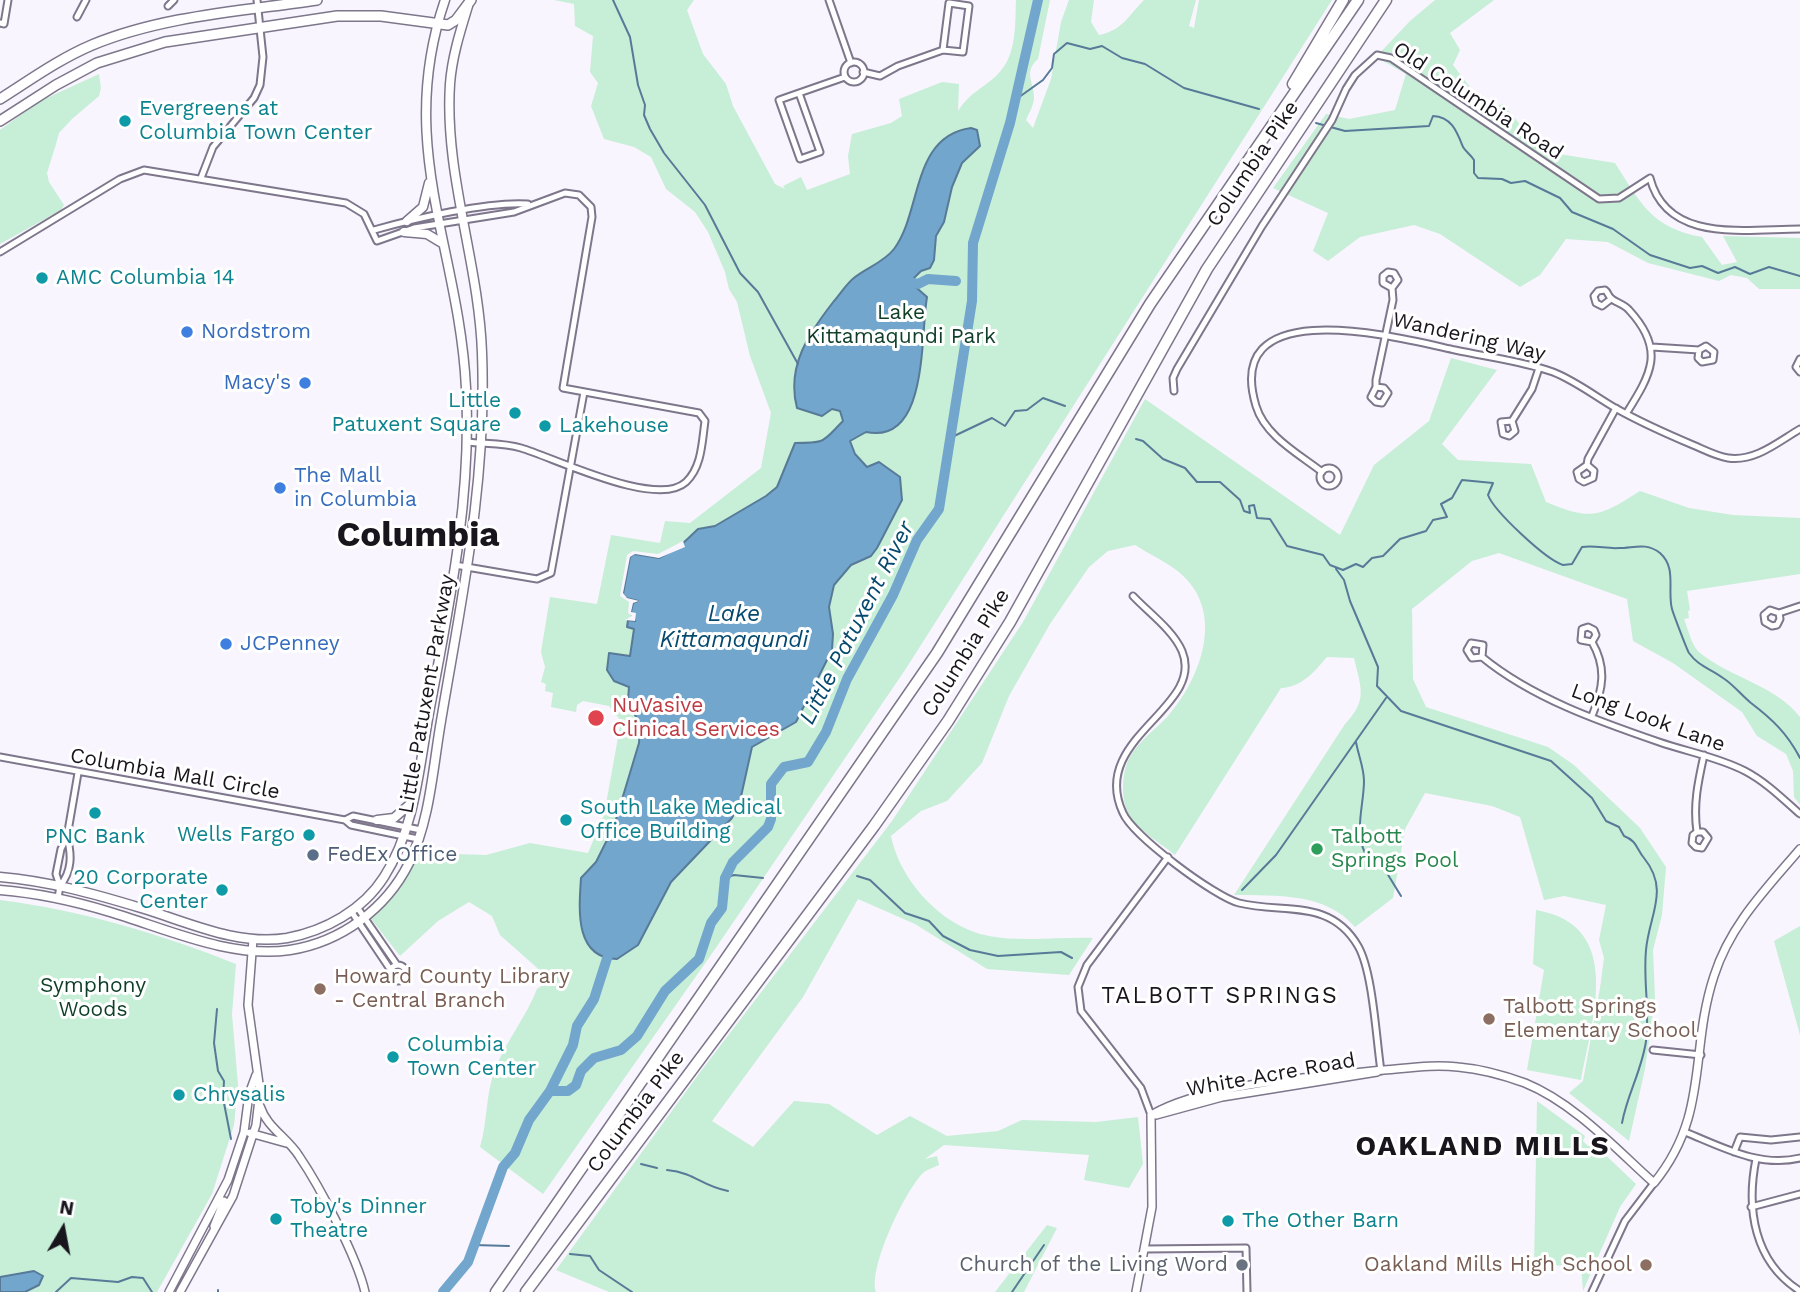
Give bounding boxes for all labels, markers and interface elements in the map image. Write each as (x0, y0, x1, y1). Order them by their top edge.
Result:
street label: Old Columbia Road (1388, 37, 1568, 165)
place label: Evergreens at Columbia Town Center (139, 96, 372, 146)
street label: Columbia Pike (1202, 96, 1304, 232)
marker: Evergreens at Columbia Town Center (117, 113, 133, 129)
place label: AMC Columbia 14 (56, 265, 235, 291)
marker: AMC Columbia 14 (34, 270, 50, 286)
park label: Lake Kittamaqundi Park (806, 300, 996, 350)
street label: Wandering Way (1390, 307, 1548, 367)
place label: Nordstrom (201, 319, 311, 345)
marker: Nordstrom (179, 324, 195, 340)
place label: Macy's (223, 370, 291, 396)
marker: Macy's (297, 375, 313, 391)
place label: Little Patuxent Square (331, 388, 501, 438)
marker: Little Patuxent Square (507, 405, 523, 421)
place label: Lakehouse (559, 413, 669, 439)
marker: Lakehouse (537, 418, 553, 434)
place label: The Mall in Columbia (294, 463, 417, 513)
marker: The Mall in Columbia (272, 480, 288, 496)
district label: Columbia (336, 515, 500, 557)
water label: Little Patuxent River (794, 517, 920, 729)
street label: Little Patuxent Parkway (394, 572, 460, 816)
street label: Columbia Pike (917, 584, 1015, 722)
water label: Lake Kittamaqundi (660, 600, 808, 654)
place label: JCPenney (240, 631, 339, 657)
marker: JCPenney (218, 636, 234, 652)
street label: Long Look Lane (1567, 678, 1729, 758)
place label: NuVasive Clinical Services (612, 693, 780, 743)
marker: NuVasive Clinical Services (586, 708, 606, 728)
street label: Columbia Mall Circle (68, 743, 282, 805)
place label: South Lake Medical Office Building (580, 795, 782, 845)
marker: PNC Bank (87, 805, 103, 821)
marker: South Lake Medical Office Building (558, 812, 574, 828)
place label: Wells Fargo (177, 822, 295, 848)
place label: PNC Bank (45, 824, 145, 850)
place label: Talbott Springs Pool (1331, 824, 1458, 874)
marker: Wells Fargo (301, 827, 317, 843)
marker: Talbott Springs Pool (1309, 841, 1325, 857)
place label: FedEx Office (327, 842, 457, 868)
marker: FedEx Office (305, 847, 321, 863)
place label: 20 Corporate Center (74, 865, 208, 915)
marker: 20 Corporate Center (214, 882, 230, 898)
place label: Howard County Library - Central Branch (334, 964, 570, 1014)
park label: Symphony Woods (40, 973, 146, 1023)
marker: Howard County Library - Central Branch (312, 981, 328, 997)
district label: TALBOTT SPRINGS (1103, 982, 1337, 1010)
place label: Talbott Springs Elementary School (1503, 994, 1697, 1044)
marker: Talbott Springs Elementary School (1481, 1011, 1497, 1027)
place label: Columbia Town Center (407, 1032, 536, 1082)
street label: Columbia Pike (582, 1046, 690, 1178)
street label: White Acre Road (1185, 1048, 1357, 1102)
marker: Columbia Town Center (385, 1049, 401, 1065)
place label: Chrysalis (193, 1082, 286, 1108)
marker: Chrysalis (171, 1087, 187, 1103)
district label: OAKLAND MILLS (1357, 1130, 1609, 1164)
north arrow (28, 1194, 98, 1264)
place label: Toby's Dinner Theatre (290, 1194, 427, 1244)
text: N (58, 1195, 76, 1220)
place label: The Other Barn (1242, 1208, 1399, 1234)
marker: Toby's Dinner Theatre (268, 1211, 284, 1227)
marker: The Other Barn (1220, 1213, 1236, 1229)
place label: Church of the Living Word (959, 1252, 1228, 1278)
place label: Oakland Mills High School (1364, 1252, 1632, 1278)
marker: Church of the Living Word (1234, 1257, 1250, 1273)
marker: Oakland Mills High School (1638, 1257, 1654, 1273)

